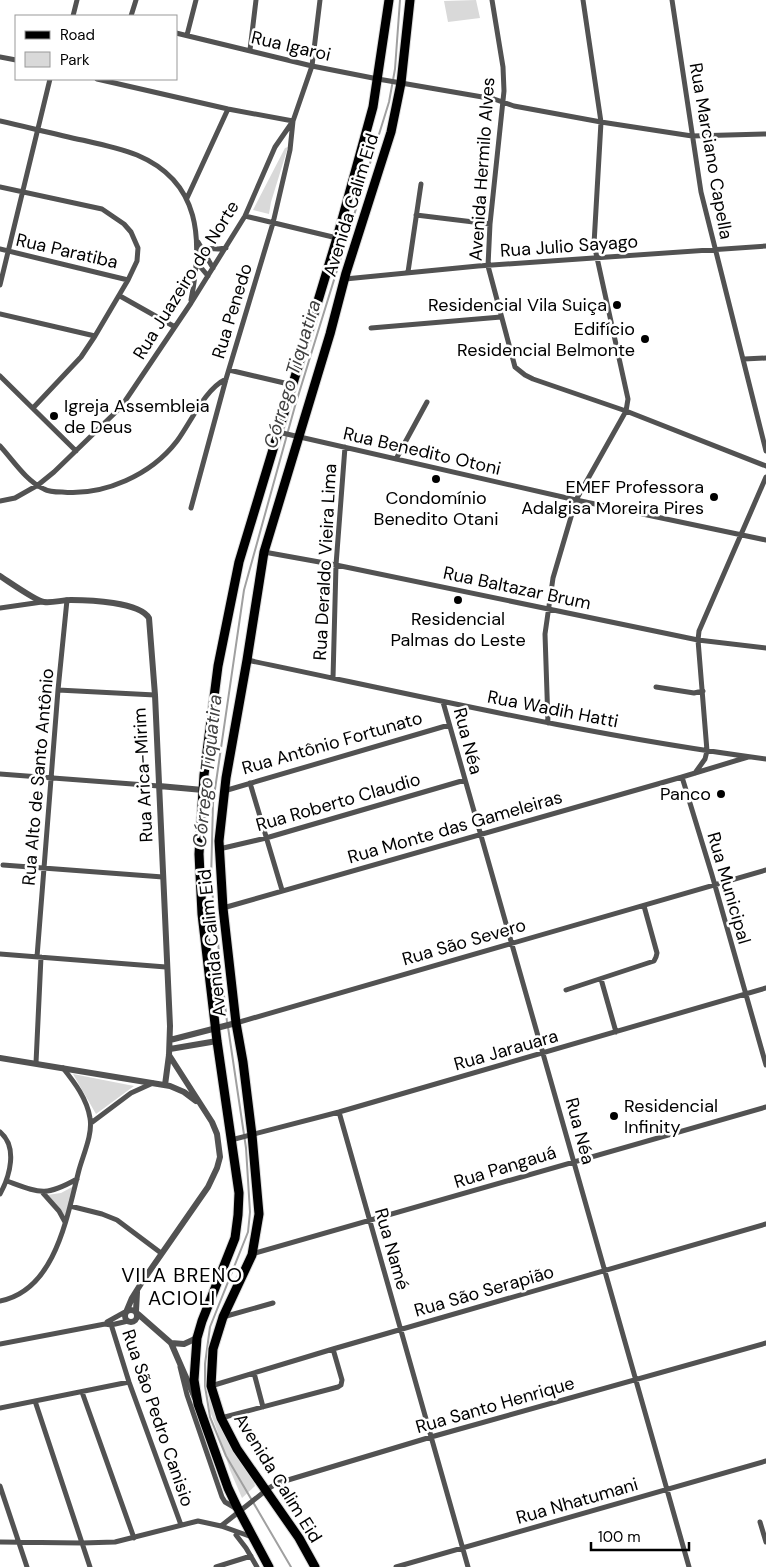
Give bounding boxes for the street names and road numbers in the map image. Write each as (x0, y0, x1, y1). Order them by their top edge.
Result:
street label: Rua Igaroi (249, 25, 333, 67)
street label: Rua Marciano Capella (684, 61, 738, 241)
street label: Avenida Hermilo Alves (464, 76, 500, 262)
street label: Avenida Calim Eid (318, 131, 384, 279)
street label: Rua Juazeiro do Norte (127, 196, 245, 364)
street label: Rua Paratiba (14, 228, 120, 274)
street label: Rua Julio Sayago (499, 229, 639, 263)
street label: Rua Penedo (206, 261, 258, 361)
street label: Rua Benedito Otoni (341, 421, 503, 481)
street label: Rua Deraldo Vieira Lima (308, 463, 342, 661)
street label: Rua Baltazar Brum (441, 561, 593, 615)
street label: Rua Alto de Santo Antônio (17, 667, 59, 887)
street label: Rua Wadih Hatti (485, 685, 621, 733)
street label: Rua Néa (448, 705, 488, 777)
street label: Rua Antônio Fortunato (239, 706, 425, 780)
street label: Rua Arica-Mirim (127, 707, 159, 843)
street label: Rua Roberto Claudio (253, 767, 423, 837)
street label: Rua Monte das Gameleiras (345, 785, 565, 869)
street label: Rua Municipal (702, 829, 756, 947)
street label: Avenida Calim Eid (192, 868, 232, 1018)
street label: Rua São Severo (399, 913, 529, 971)
street label: Rua Jarauara (451, 1024, 561, 1076)
street label: Rua Néa (560, 1095, 600, 1167)
street label: Rua Pangauá (451, 1140, 559, 1194)
street label: Rua Namé (369, 1205, 415, 1293)
street label: Rua São Serapião (411, 1260, 557, 1322)
street label: Rua São Pedro Canisio (116, 1326, 200, 1510)
street label: Rua Santo Henrique (413, 1371, 577, 1439)
street label: Avenida Calim Eid (228, 1409, 328, 1547)
street label: Rua Nhatumani (513, 1472, 641, 1530)

